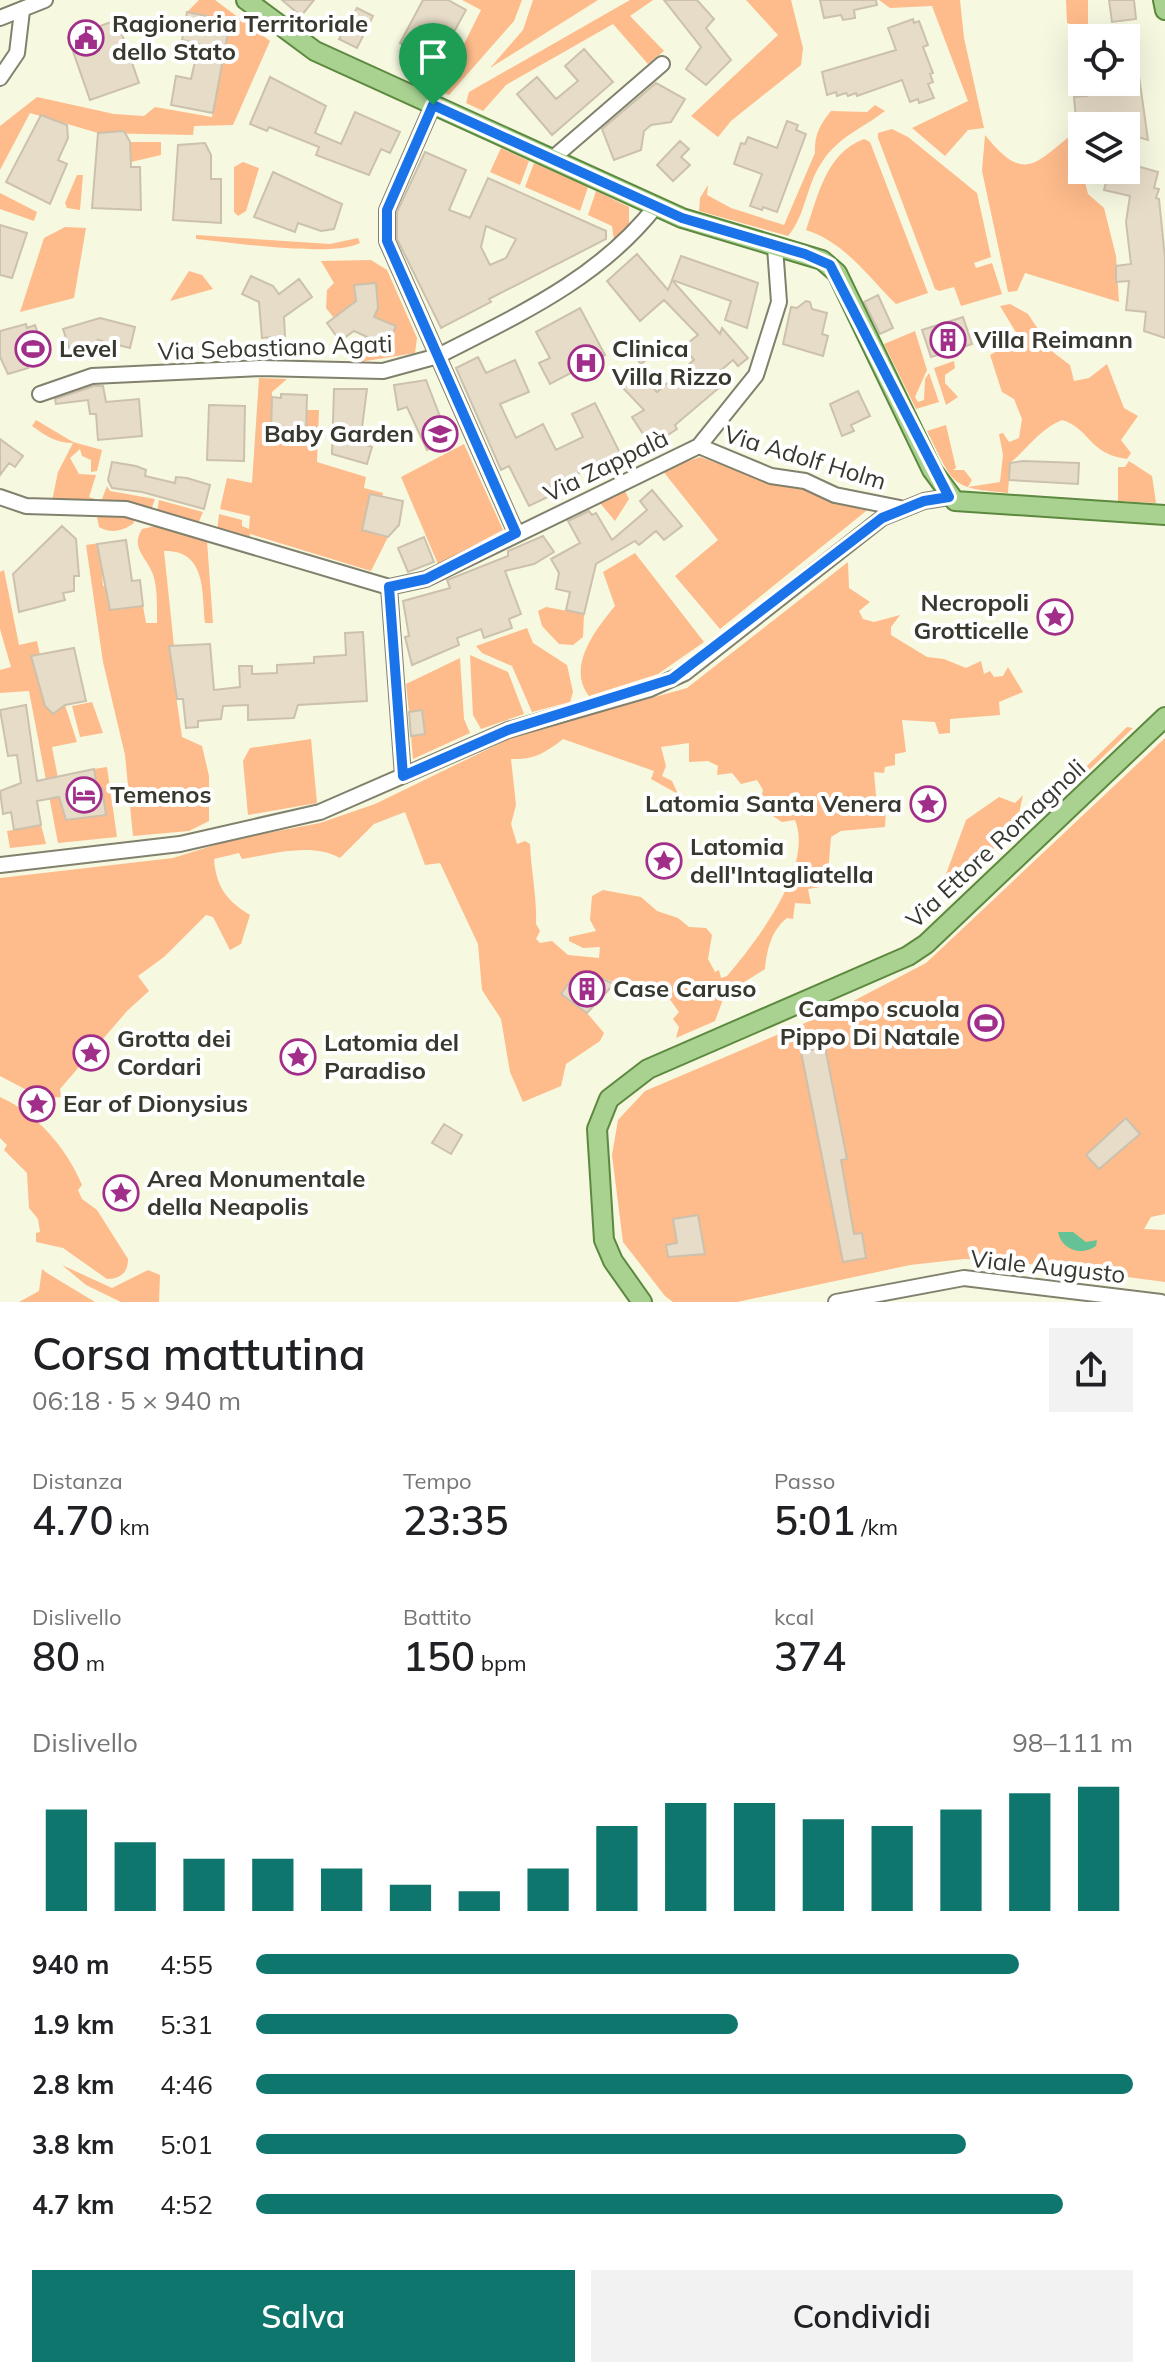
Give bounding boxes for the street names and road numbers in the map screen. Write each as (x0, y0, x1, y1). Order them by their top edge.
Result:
street label: Via Sebastiano Agati (157, 328, 393, 366)
street label: Via Adolf Holm (721, 418, 890, 496)
street label: Via Zappalà (538, 422, 673, 508)
street label: Via Ettore Romagnoli (899, 752, 1091, 934)
street label: Viale Augusto (969, 1243, 1127, 1289)

